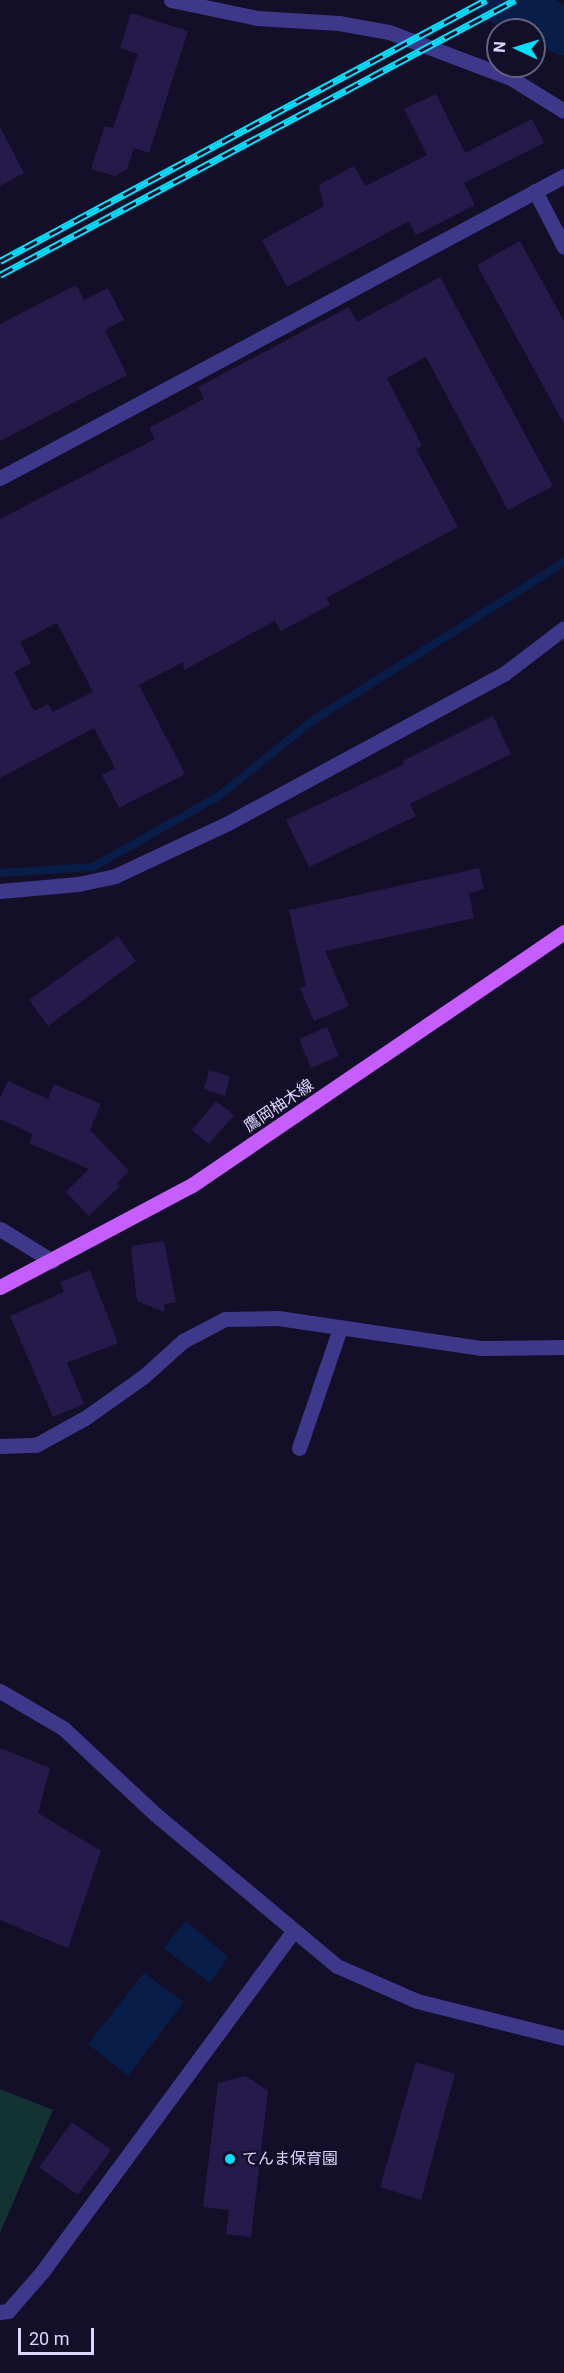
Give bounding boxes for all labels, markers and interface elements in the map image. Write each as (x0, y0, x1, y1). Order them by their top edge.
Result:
north arrow (486, 18, 546, 78)
text: N (490, 41, 509, 53)
street label: 鷹岡柚木線 (240, 1076, 318, 1136)
place label: てんま保育園 (242, 2149, 338, 2169)
marker: てんま保育園 (223, 2152, 237, 2166)
scale bar (21, 2316, 98, 2354)
text: 20 m (29, 2328, 69, 2349)

